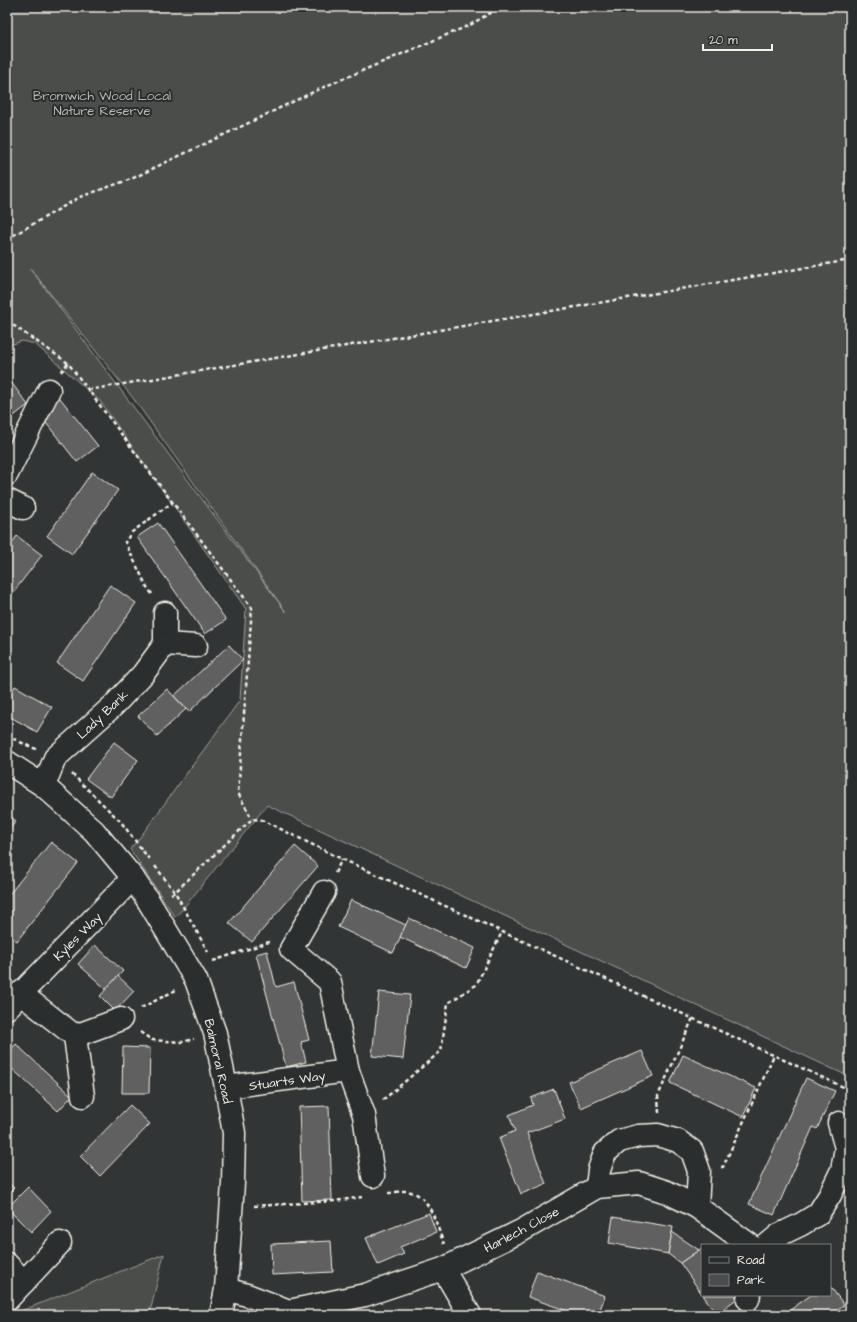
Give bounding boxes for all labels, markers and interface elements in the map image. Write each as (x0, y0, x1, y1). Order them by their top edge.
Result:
scale bar (703, 26, 772, 52)
text: 20 m (709, 32, 738, 49)
park label: Bromwich Wood Local Nature Reserve (33, 87, 171, 120)
street label: Lady Bank (73, 686, 133, 744)
street label: Kyles Way (49, 908, 107, 966)
street label: Balmoral Road (200, 1017, 237, 1106)
street label: Stuarts Way (248, 1067, 327, 1096)
street label: Harlech Close (481, 1203, 562, 1257)
legend (701, 1244, 831, 1296)
text: Road (737, 1252, 765, 1269)
text: Park (737, 1272, 765, 1289)

